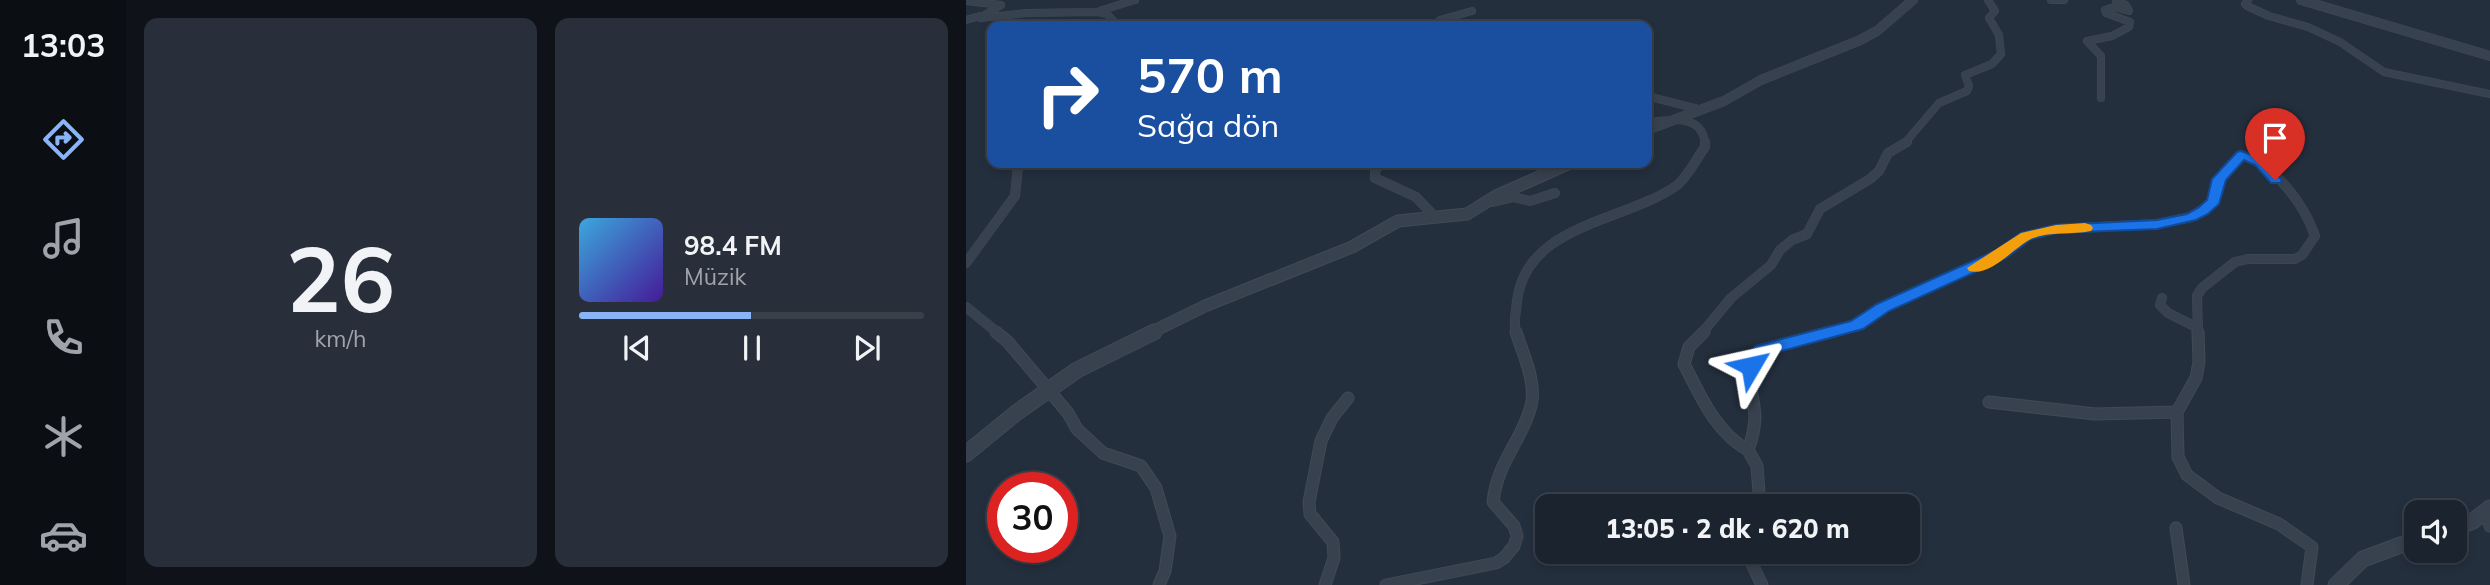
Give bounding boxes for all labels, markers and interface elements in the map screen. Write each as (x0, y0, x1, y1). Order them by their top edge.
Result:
text: 13:03 (21, 25, 105, 65)
text: 570 m (1137, 44, 1283, 105)
icon: right (1022, 49, 1113, 140)
text: Sağa dön (1137, 105, 1279, 145)
pin (2245, 108, 2305, 180)
icon: directions (39, 115, 88, 164)
icon: arrive (2256, 119, 2294, 157)
icon: music (39, 214, 88, 263)
text: 26 (286, 221, 395, 335)
text: 98.4 FM (684, 229, 782, 262)
text: Müzik (684, 262, 746, 291)
icon: phone (39, 313, 88, 362)
text: km/h (314, 324, 367, 353)
icon: previous (618, 329, 656, 367)
icon: pause (733, 329, 771, 367)
icon: next (848, 329, 886, 367)
position arrow (1714, 329, 1788, 403)
icon: climate (39, 412, 88, 461)
speed limit sign: 30 (987, 472, 1078, 563)
map controls (2404, 500, 2467, 563)
button: sound (2404, 500, 2467, 563)
icon: car (39, 511, 88, 560)
text: 13:05 · 2 dk · 620 m (1605, 512, 1850, 545)

